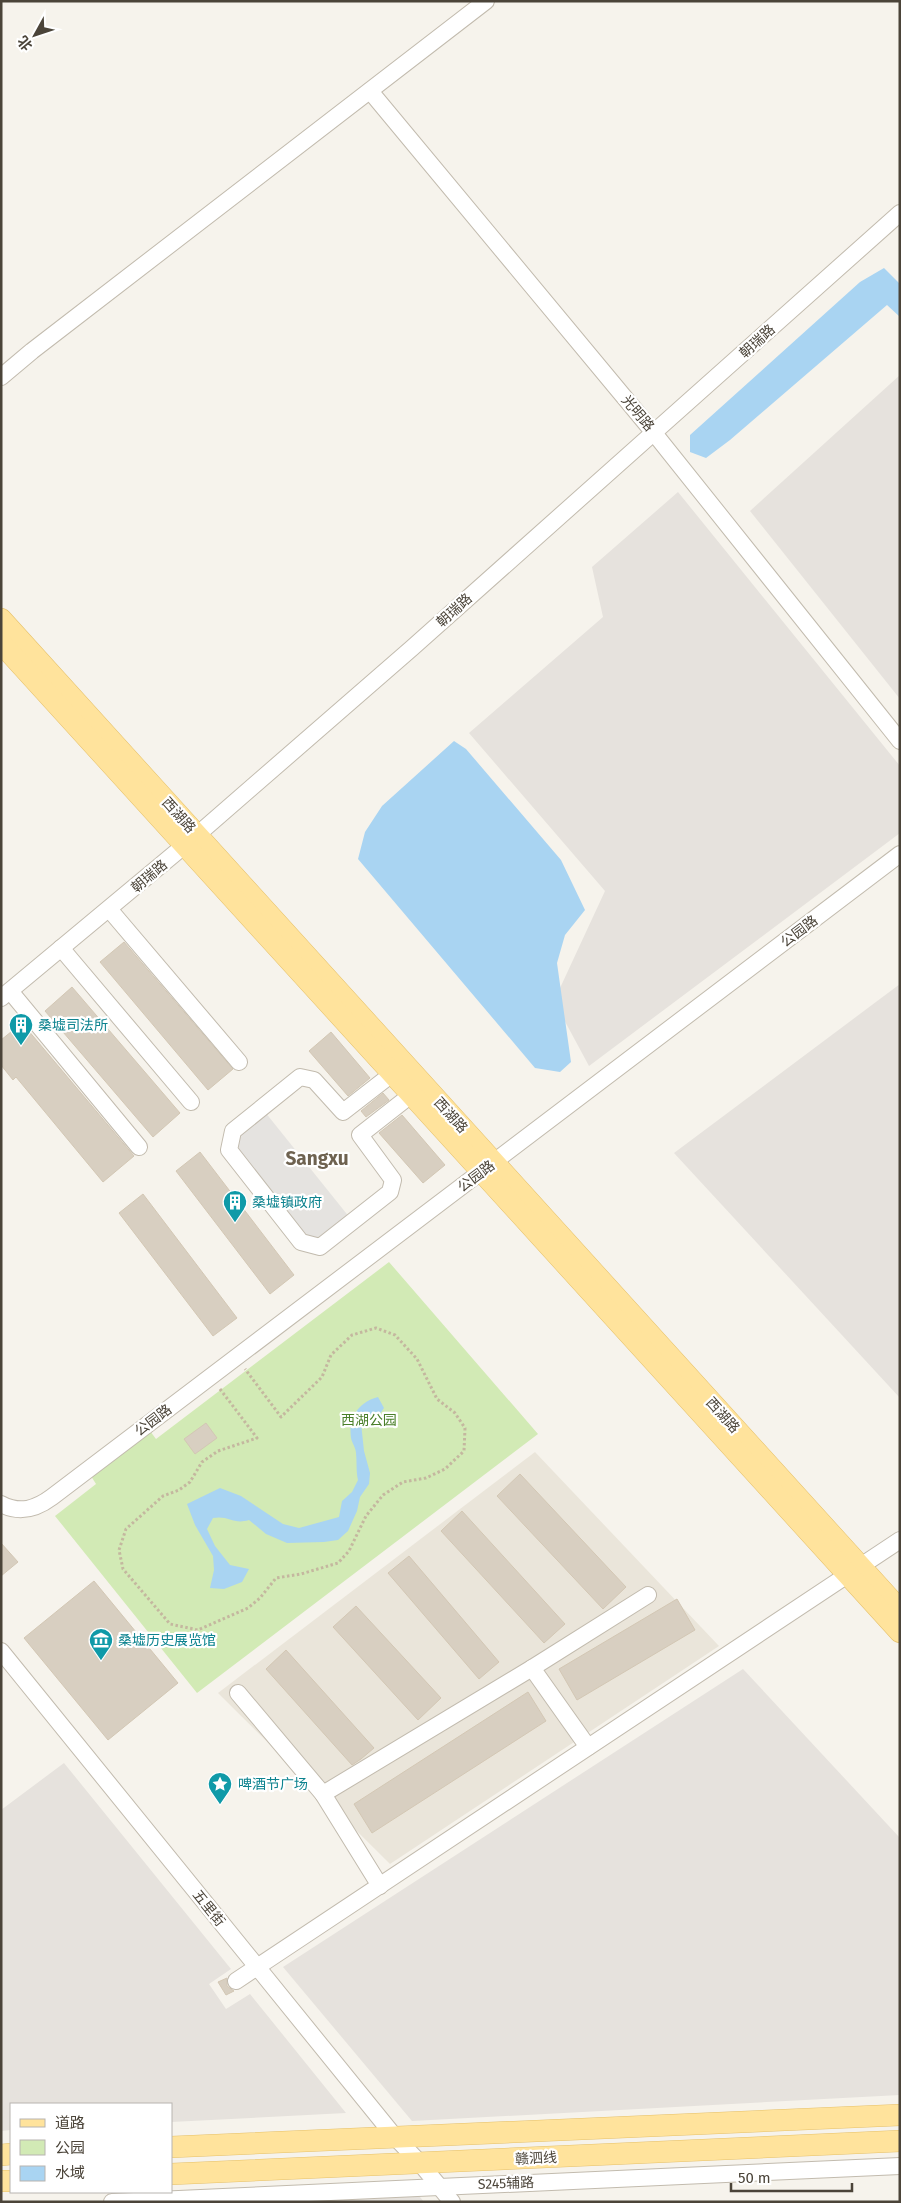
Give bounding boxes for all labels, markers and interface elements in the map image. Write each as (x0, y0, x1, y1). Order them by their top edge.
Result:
north arrow (10, 10, 60, 60)
text: 北 (14, 32, 36, 54)
street label: 朝瑞路 (736, 321, 779, 362)
street label: 光明路 (618, 392, 658, 435)
street label: 朝瑞路 (433, 590, 476, 631)
street label: 西湖路 (158, 794, 199, 837)
street label: 朝瑞路 (128, 856, 171, 896)
street label: 公园路 (777, 912, 821, 951)
building icon: 桑墟司法所 (8, 1012, 34, 1046)
place label: 桑墟司法所 (38, 1017, 108, 1034)
street label: 西湖路 (430, 1094, 471, 1137)
district label: Sangxu (285, 1147, 349, 1170)
street label: 公园路 (454, 1157, 498, 1196)
building icon: 桑墟镇政府 (222, 1189, 248, 1223)
place label: 桑墟镇政府 (252, 1194, 322, 1211)
street label: 西湖路 (702, 1394, 743, 1437)
street label: 公园路 (131, 1401, 175, 1440)
park label: 西湖公园 (341, 1412, 397, 1429)
museum icon: 桑墟历史展览馆 (88, 1627, 114, 1661)
place label: 桑墟历史展览馆 (118, 1632, 216, 1649)
place icon: 啤酒节广场 (207, 1771, 233, 1805)
place label: 啤酒节广场 (238, 1776, 308, 1793)
street label: 五里街 (189, 1887, 228, 1930)
legend (10, 2103, 172, 2193)
text: 道路 (55, 2114, 85, 2132)
text: 公园 (55, 2139, 85, 2157)
street label: 赣泗线 (515, 2149, 557, 2168)
scale bar (731, 2160, 852, 2192)
text: 水域 (55, 2164, 85, 2182)
text: 50 m (738, 2169, 771, 2187)
street label: S245辅路 (478, 2174, 534, 2193)

